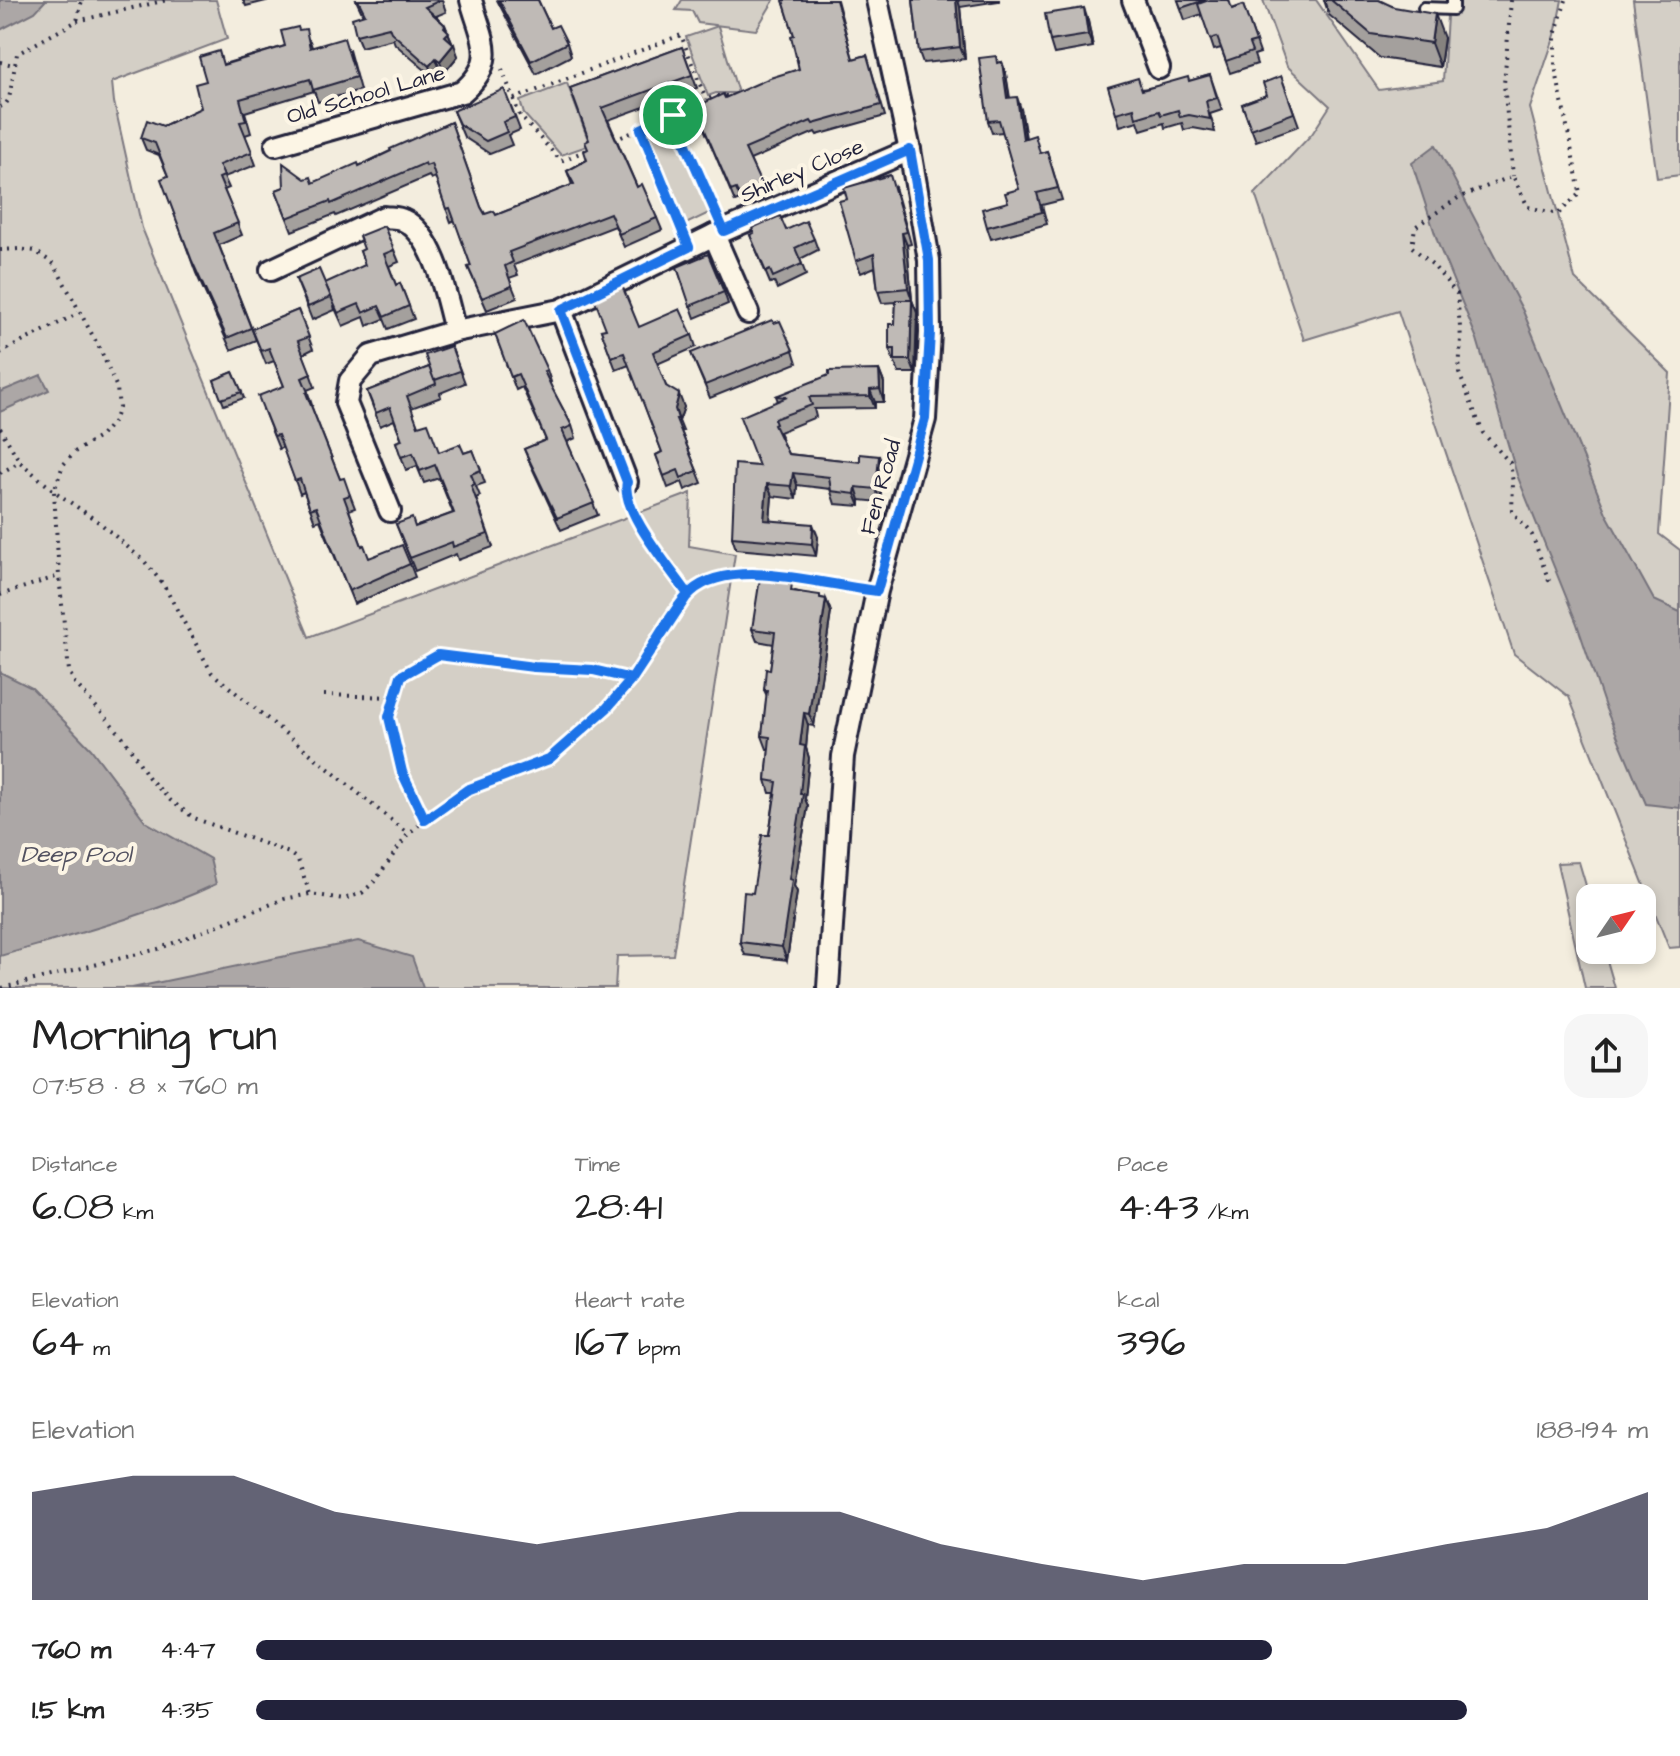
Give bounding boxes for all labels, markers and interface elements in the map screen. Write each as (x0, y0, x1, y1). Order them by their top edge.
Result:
street label: Old School Lane (283, 58, 449, 132)
pin (639, 81, 707, 149)
icon: arrive (651, 93, 695, 137)
street label: Shirley Close (736, 131, 869, 212)
street label: Fen Road (853, 436, 909, 538)
water label: Deep Pool (21, 838, 135, 872)
north arrow (1576, 884, 1656, 964)
map controls (1576, 884, 1656, 964)
text: Morning run (32, 1007, 277, 1068)
button: share (1564, 1014, 1648, 1098)
text: 07:58 · 8 × 760 m (32, 1068, 258, 1104)
text: Distance (32, 1149, 118, 1180)
text: Time (575, 1149, 621, 1180)
text: Pace (1117, 1149, 1168, 1180)
text: 6.08 (32, 1180, 114, 1235)
text: 28:41 (575, 1180, 663, 1235)
text: 4:43 (1117, 1180, 1199, 1235)
text: km (114, 1197, 153, 1228)
text: /km (1199, 1197, 1248, 1228)
text: Elevation (32, 1285, 119, 1316)
text: Heart rate (575, 1285, 685, 1316)
text: kcal (1117, 1285, 1159, 1316)
text: 64 (32, 1316, 84, 1371)
text: 167 (575, 1316, 629, 1371)
text: 396 (1117, 1316, 1186, 1371)
text: m (84, 1333, 110, 1364)
text: bpm (629, 1333, 680, 1364)
text: Elevation (32, 1412, 134, 1448)
text: 188–194 m (1536, 1412, 1648, 1448)
text: 760 m (32, 1632, 111, 1668)
text: 4:47 (160, 1632, 216, 1668)
text: 1.5 km (32, 1692, 104, 1728)
text: 4:35 (160, 1692, 214, 1728)

